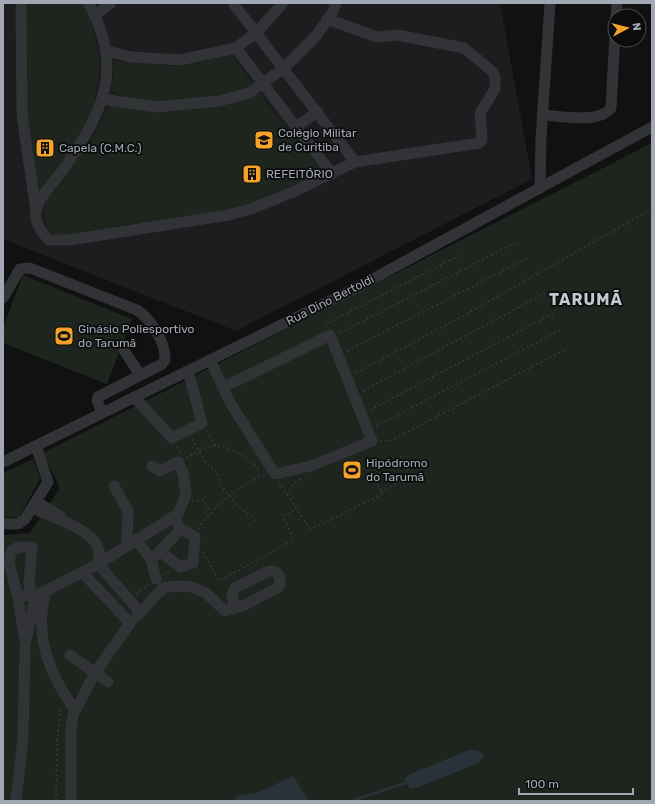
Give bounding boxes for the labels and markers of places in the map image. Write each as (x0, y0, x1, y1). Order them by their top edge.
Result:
place label: Colégio Militar de Curitiba (278, 126, 357, 154)
school or university icon: Colégio Militar de Curitiba (253, 129, 275, 151)
building icon: Capela (C.M.C.) (34, 137, 56, 159)
place label: Capela (C.M.C.) (59, 141, 142, 155)
building icon: REFEITÓRIO (241, 163, 263, 185)
place label: REFEITÓRIO (266, 167, 333, 181)
place label: Ginásio Poliesportivo do Tarumã (78, 322, 195, 350)
sports icon: Ginásio Poliesportivo do Tarumã (53, 325, 75, 347)
place label: Hipódromo do Tarumã (366, 456, 428, 484)
sports icon: Hipódromo do Tarumã (341, 459, 363, 481)

